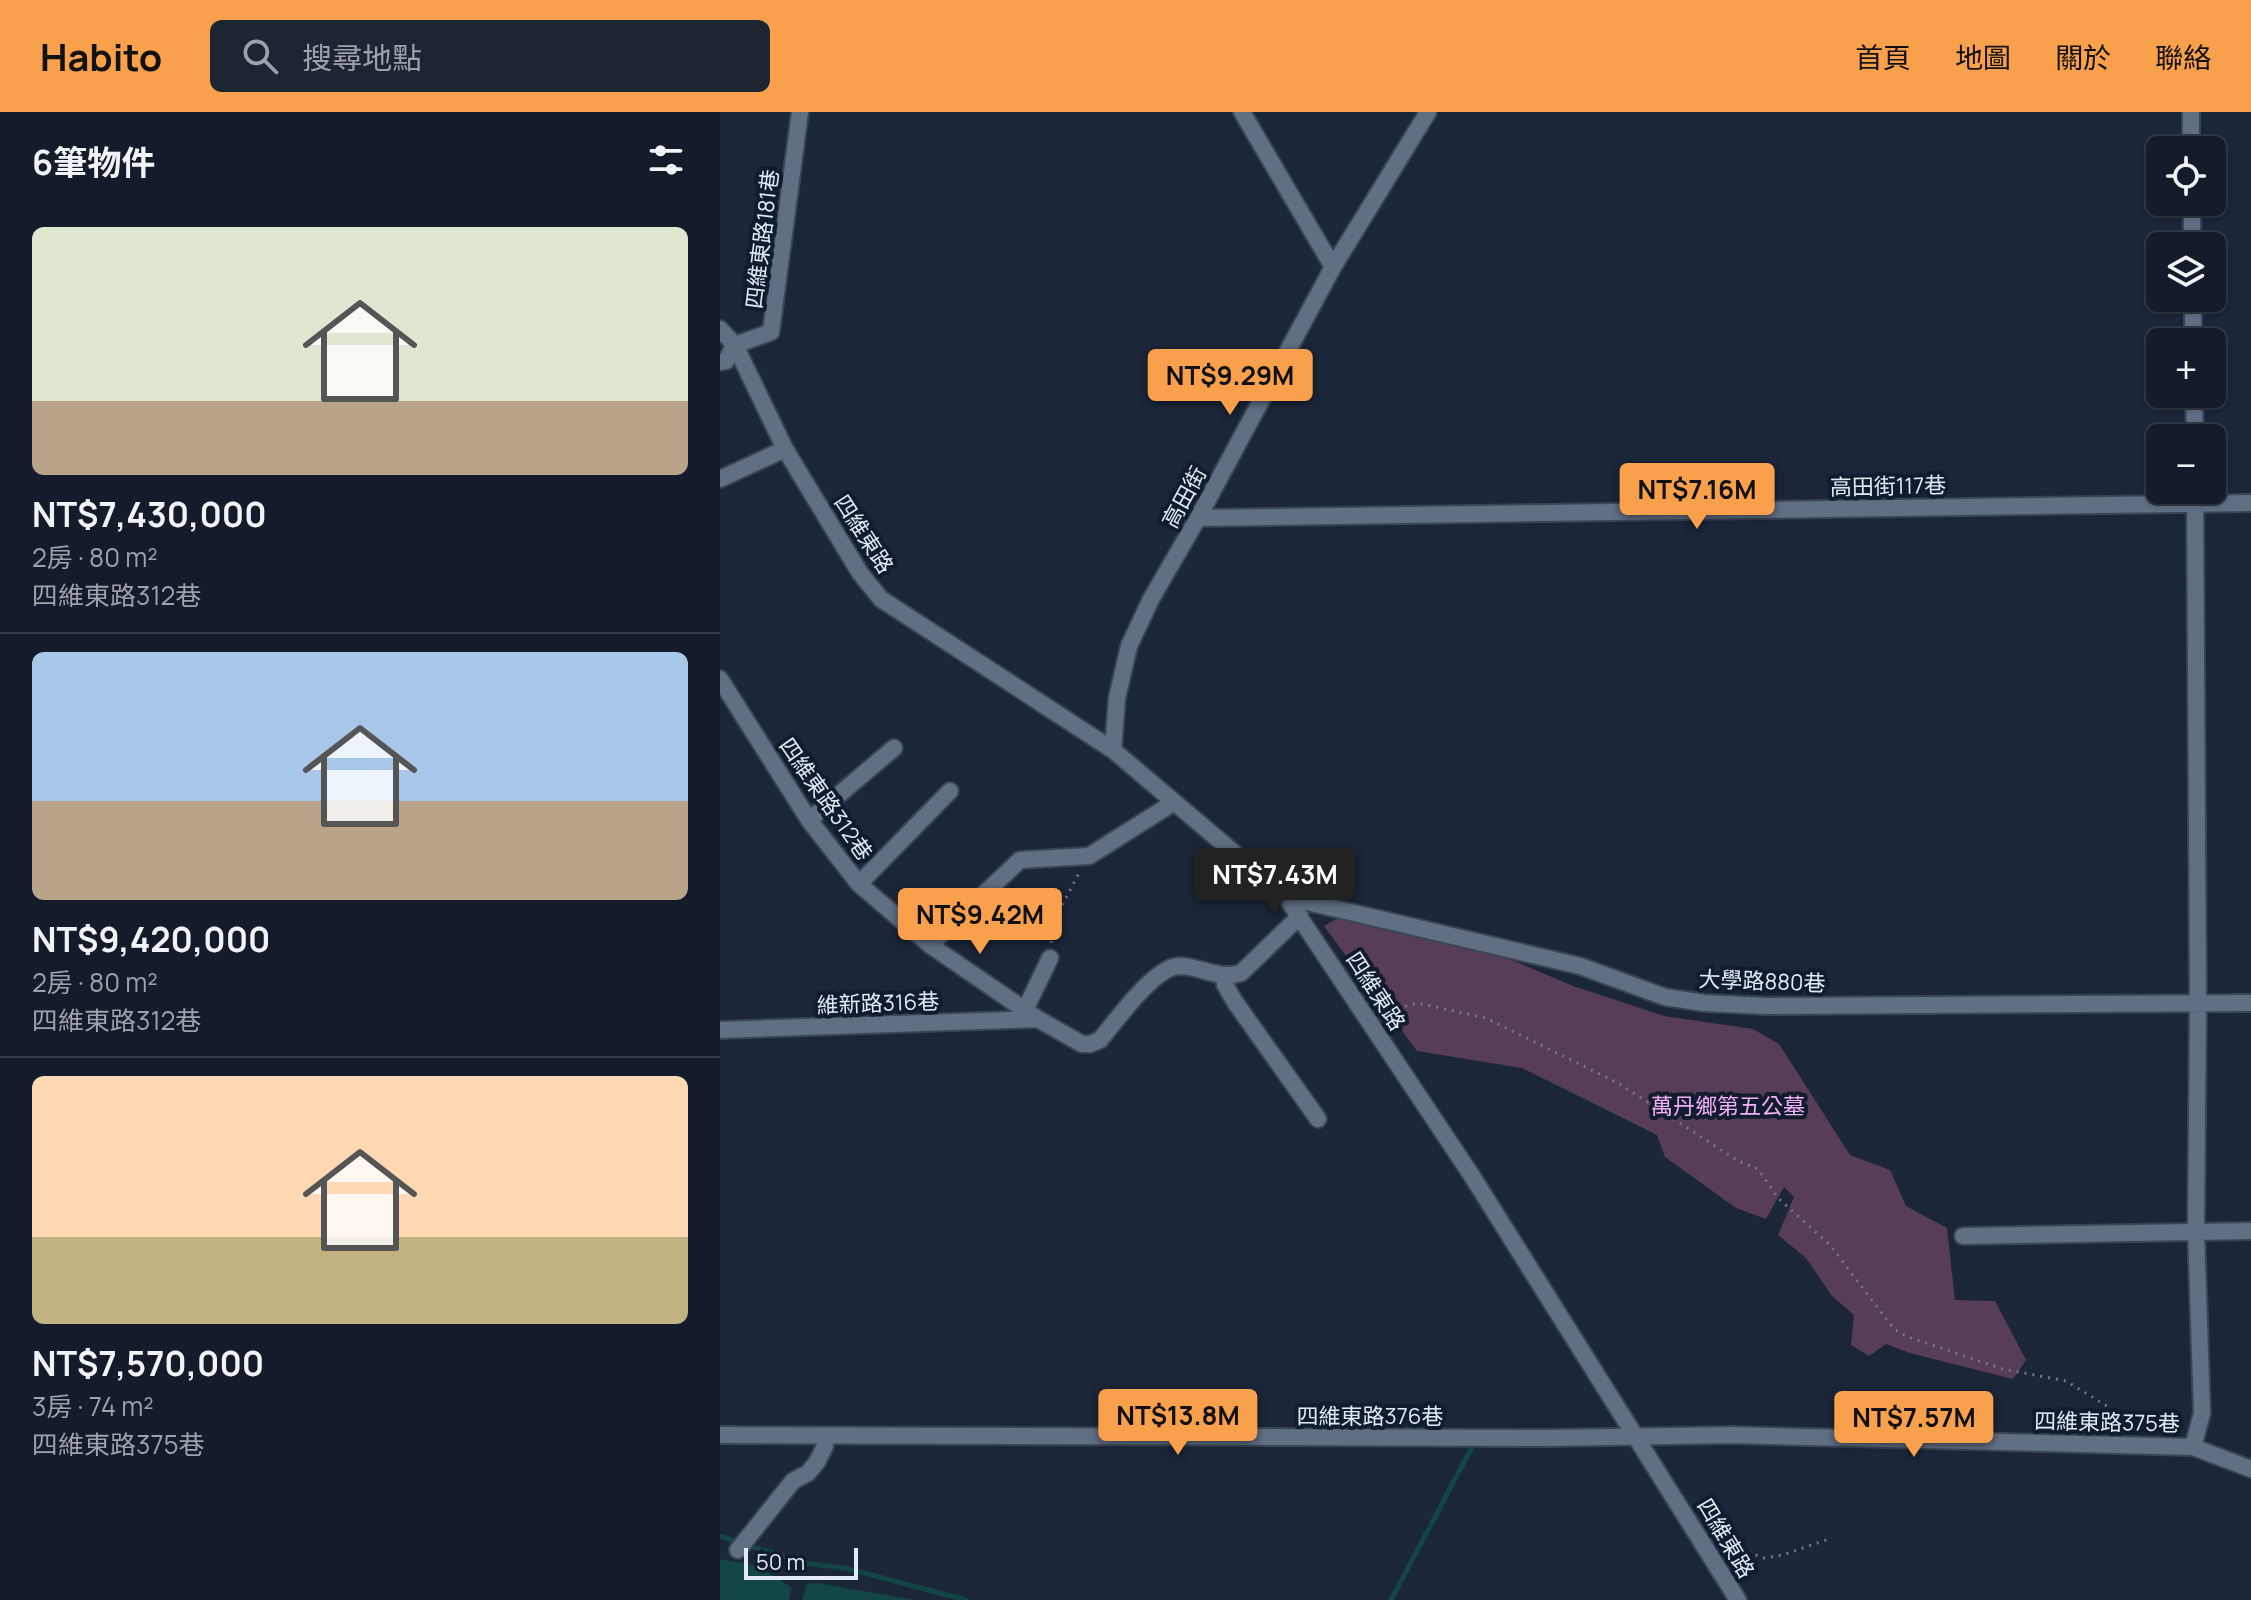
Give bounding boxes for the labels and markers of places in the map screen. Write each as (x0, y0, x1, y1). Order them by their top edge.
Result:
pin: NT$9.29M (1147, 349, 1313, 417)
pin: NT$7.16M (1614, 463, 1780, 531)
pin: NT$7.43M (1192, 848, 1358, 916)
pin: NT$9.42M (897, 888, 1063, 956)
pin: NT$13.8M (1095, 1389, 1261, 1457)
pin: NT$7.57M (1831, 1391, 1997, 1459)

